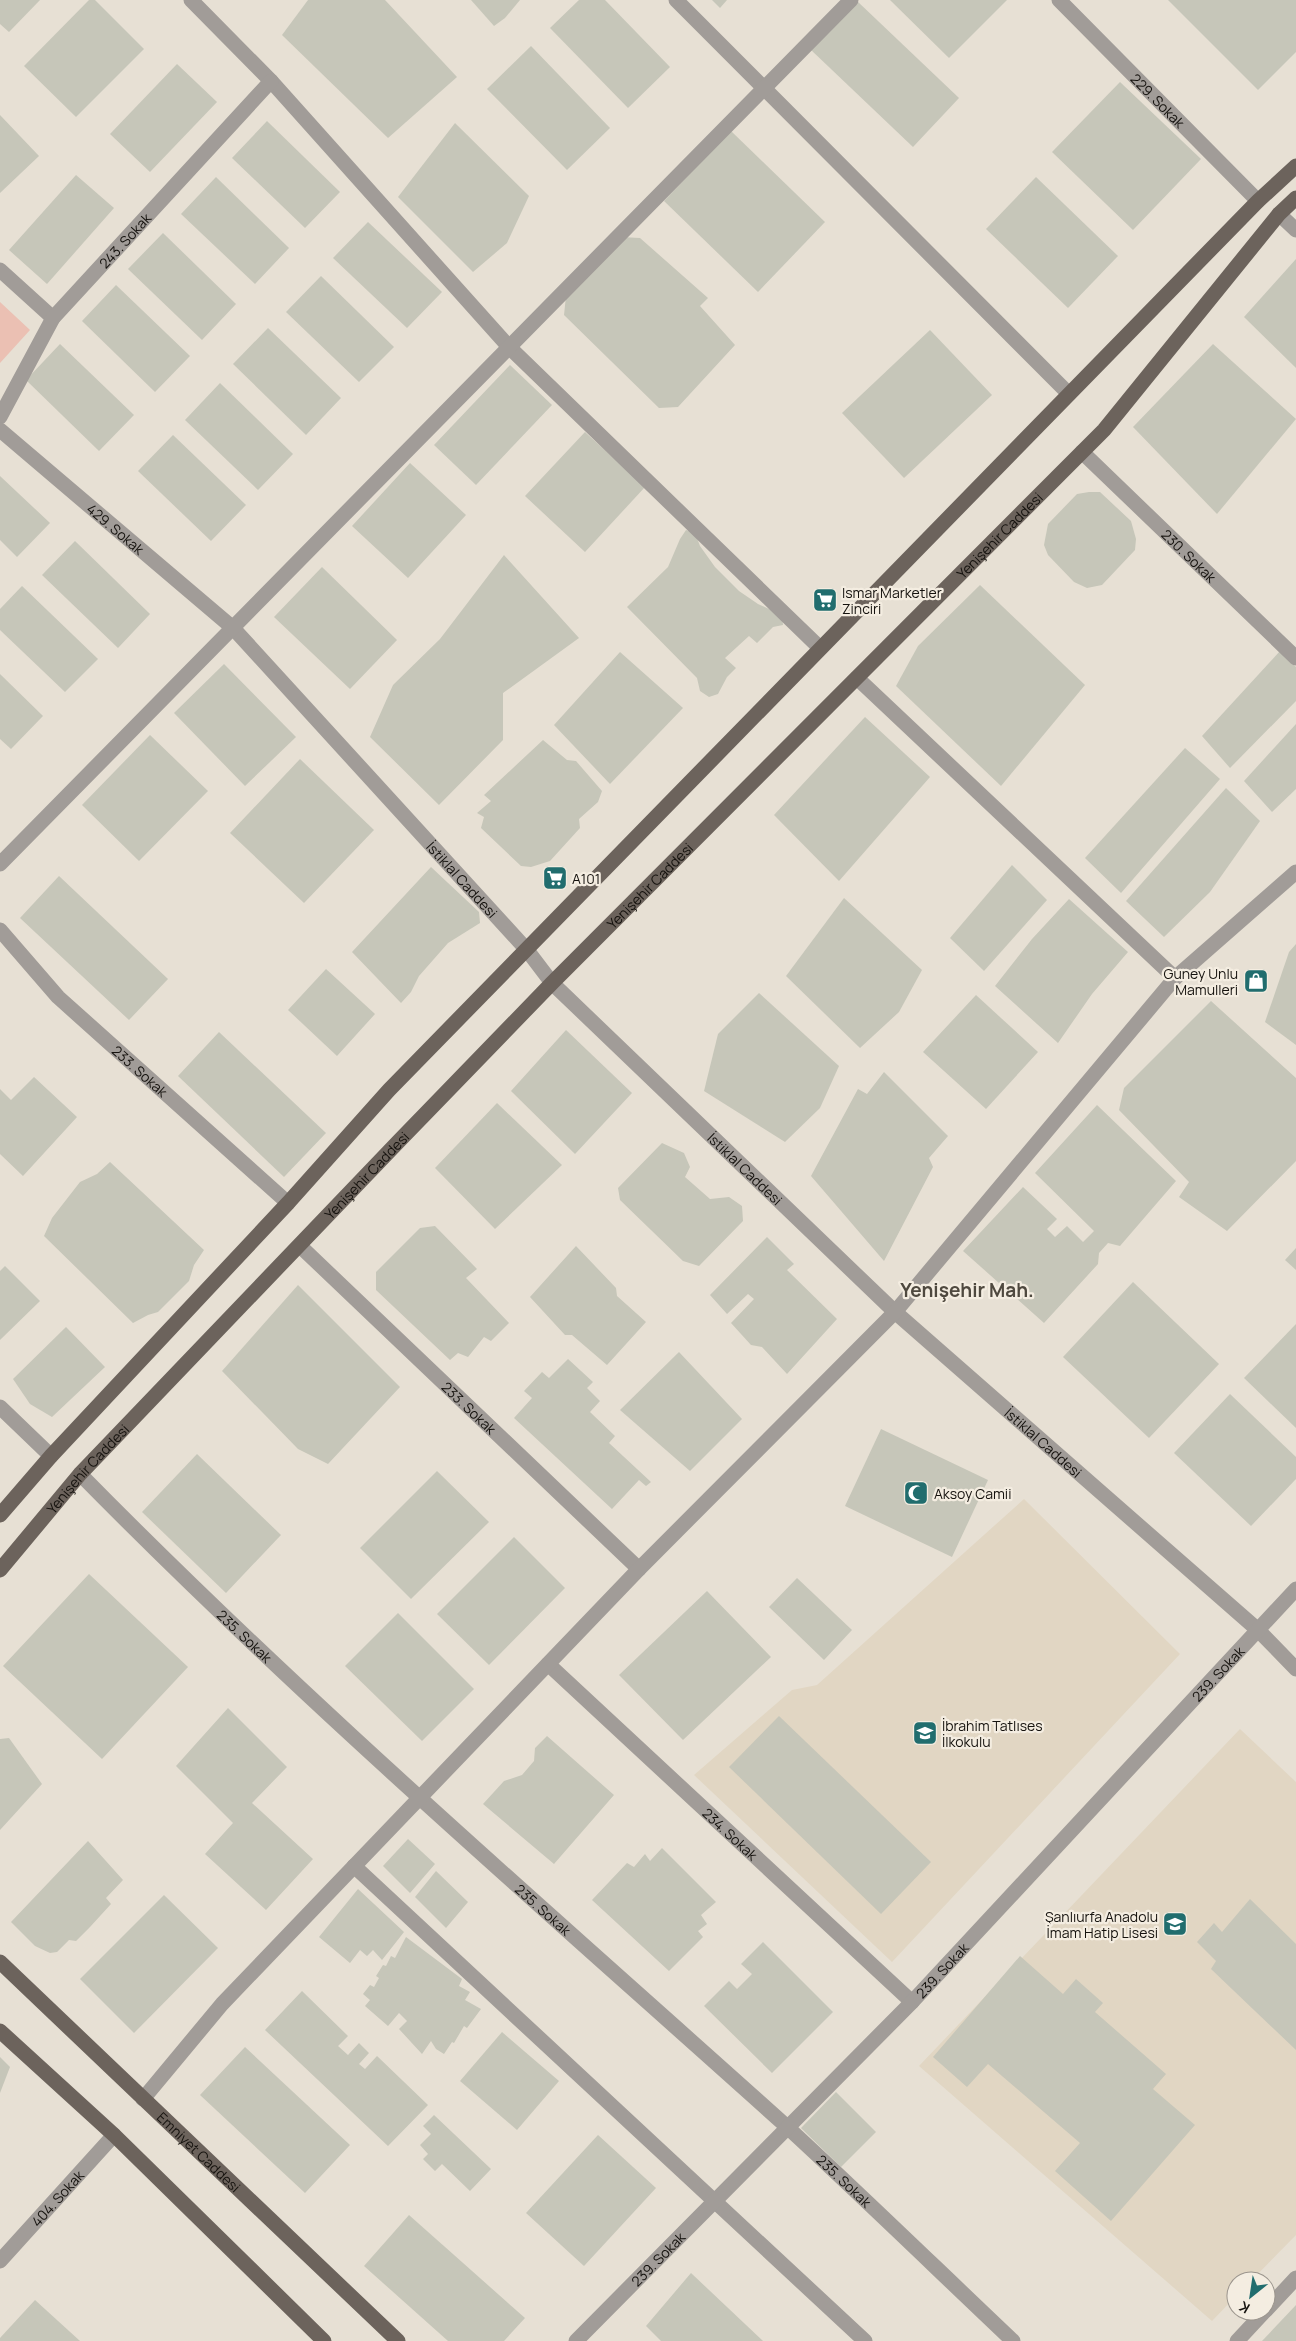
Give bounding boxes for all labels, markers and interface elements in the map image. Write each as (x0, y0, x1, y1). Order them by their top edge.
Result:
street label: 229. Sokak (1127, 69, 1190, 132)
street label: 243. Sokak (94, 208, 156, 272)
street label: Yenişehir Caddesi (952, 488, 1046, 582)
street label: 429. Sokak (83, 499, 149, 559)
street label: 230. Sokak (1158, 524, 1222, 587)
place label: Ismar Marketler Zinciri (842, 583, 942, 618)
supermarket icon: Ismar Marketler Zinciri (812, 587, 838, 613)
street label: İstiklal Caddesi (423, 837, 502, 921)
street label: Yenişehir Caddesi (602, 838, 697, 933)
supermarket icon: A101 (542, 865, 568, 891)
place label: A101 (572, 869, 600, 888)
place label: Guney Unlu Mamulleri (1164, 964, 1238, 999)
shop icon: Guney Unlu Mamulleri (1243, 968, 1269, 994)
street label: 233. Sokak (108, 1041, 173, 1101)
street label: Yenişehir Caddesi (320, 1127, 413, 1223)
street label: İstiklal Caddesi (704, 1128, 787, 1209)
district label: Yenişehir Mah. (900, 1277, 1034, 1303)
street label: 233. Sokak (438, 1377, 502, 1439)
street label: İstiklal Caddesi (1001, 1403, 1086, 1481)
street label: Yenişehir Caddesi (42, 1420, 133, 1517)
mosque icon: Aksoy Camii (903, 1480, 929, 1506)
place label: Aksoy Camii (934, 1484, 1011, 1503)
street label: 235. Sokak (213, 1605, 277, 1667)
street label: 239. Sokak (1187, 1641, 1249, 1705)
place label: İbrahim Tatlıses İlkokulu (942, 1716, 1043, 1751)
school or university icon: İbrahim Tatlıses İlkokulu (912, 1720, 938, 1746)
street label: 234. Sokak (699, 1803, 763, 1864)
street label: 235. Sokak (512, 1879, 576, 1940)
place label: Şanlıurfa Anadolu İmam Hatip Lisesi (1045, 1907, 1158, 1942)
school or university icon: Şanlıurfa Anadolu İmam Hatip Lisesi (1162, 1911, 1188, 1937)
street label: 239. Sokak (911, 1937, 973, 2002)
street label: Emniyet Caddesi (153, 2107, 245, 2196)
street label: 235. Sokak (813, 2150, 877, 2212)
street label: 404. Sokak (27, 2165, 88, 2230)
street label: 239. Sokak (627, 2227, 689, 2290)
north arrow (1226, 2271, 1276, 2321)
text: K (1235, 2297, 1253, 2318)

